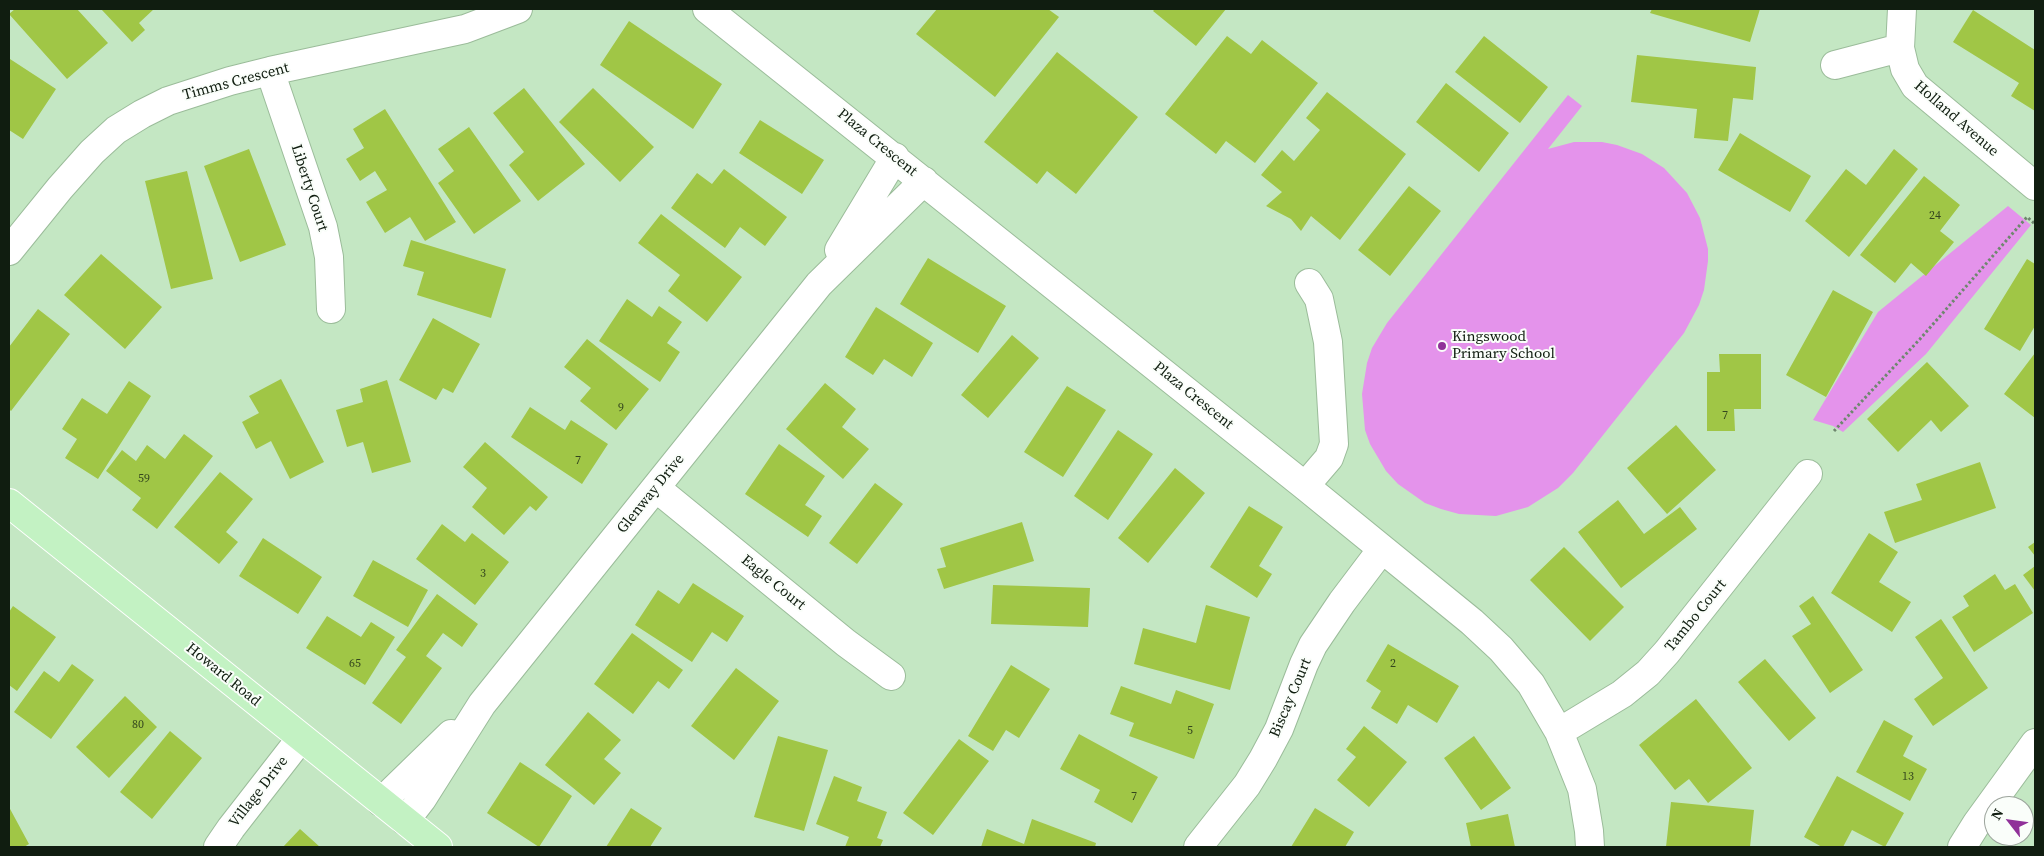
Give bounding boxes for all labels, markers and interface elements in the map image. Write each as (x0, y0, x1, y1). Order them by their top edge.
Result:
street label: Timms Crescent (181, 59, 291, 105)
street label: Holland Avenue (1910, 77, 2002, 161)
street label: Plaza Crescent (833, 105, 921, 181)
street label: Liberty Court (287, 142, 331, 234)
house number: 24 (1929, 209, 1941, 223)
place label: Kingswood Primary School (1452, 328, 1555, 363)
marker: Kingswood Primary School (1436, 340, 1448, 352)
street label: Plaza Crescent (1149, 358, 1237, 434)
house number: 9 (618, 401, 624, 415)
house number: 7 (1722, 409, 1728, 423)
street label: Glenway Drive (613, 451, 689, 537)
house number: 7 (575, 454, 581, 468)
house number: 59 (138, 472, 150, 486)
street label: Eagle Court (737, 552, 809, 614)
house number: 3 (480, 567, 486, 581)
street label: Tambo Court (1661, 576, 1731, 656)
street label: Howard Road (182, 639, 264, 711)
street label: Biscay Court (1266, 656, 1316, 740)
house number: 65 (349, 657, 361, 671)
house number: 2 (1390, 657, 1396, 671)
house number: 80 (132, 718, 144, 732)
house number: 5 (1187, 724, 1193, 738)
street label: Village Drive (226, 753, 292, 831)
house number: 13 (1902, 770, 1914, 784)
house number: 7 (1131, 790, 1137, 804)
north arrow (1984, 796, 2034, 846)
text: N (1986, 805, 2008, 823)

